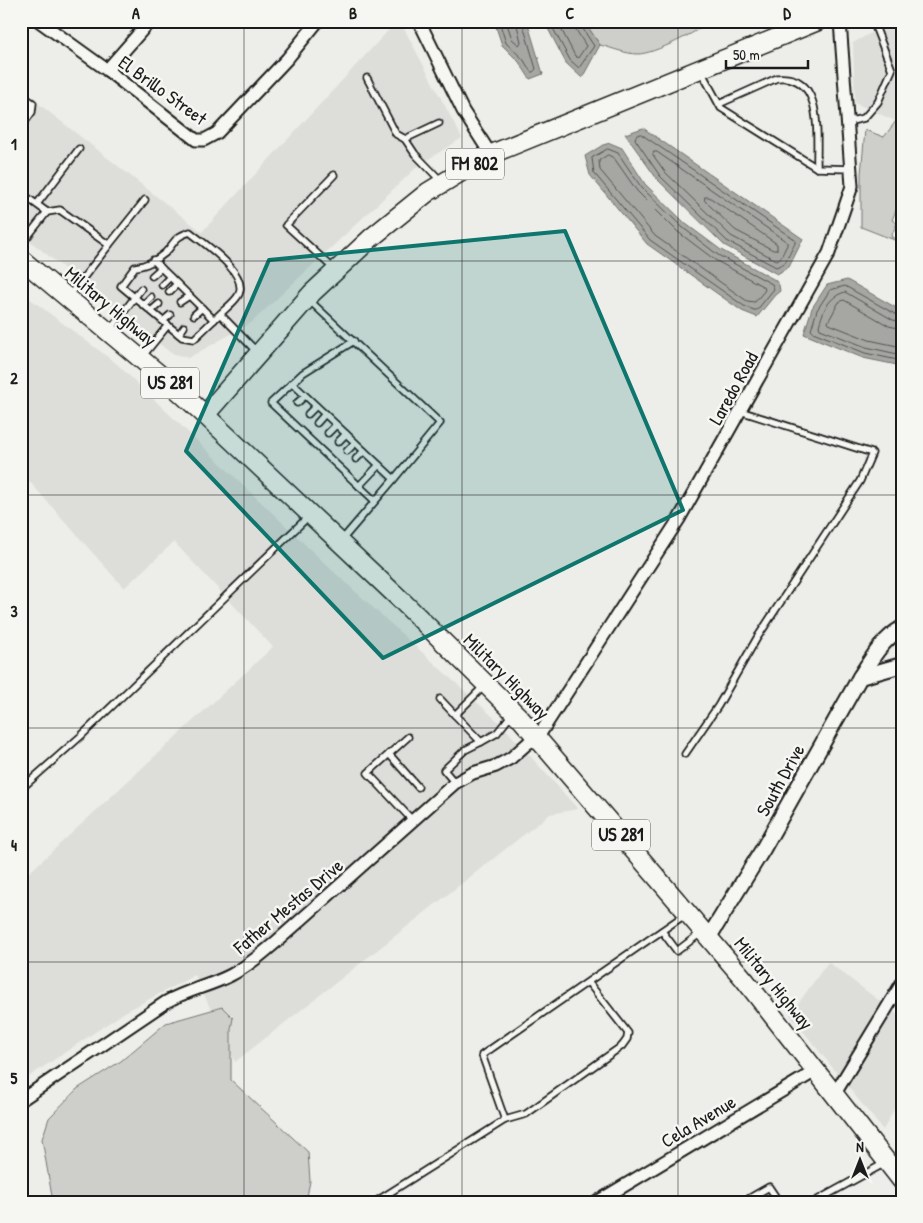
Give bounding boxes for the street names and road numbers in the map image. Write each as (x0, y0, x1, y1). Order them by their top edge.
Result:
street label: El Brillo Street (113, 49, 213, 131)
road number: FM 802 (446, 148, 504, 180)
street label: Military Highway (60, 260, 162, 352)
street label: Laredo Road (702, 346, 764, 429)
road number: US 281 (141, 368, 199, 398)
street label: Military Highway (458, 627, 556, 725)
street label: South Drive (750, 739, 811, 821)
road number: US 281 (592, 820, 650, 850)
street label: Father Mestas Drive (227, 852, 349, 960)
street label: Military Highway (729, 931, 819, 1035)
street label: Cela Avenue (656, 1088, 741, 1154)

